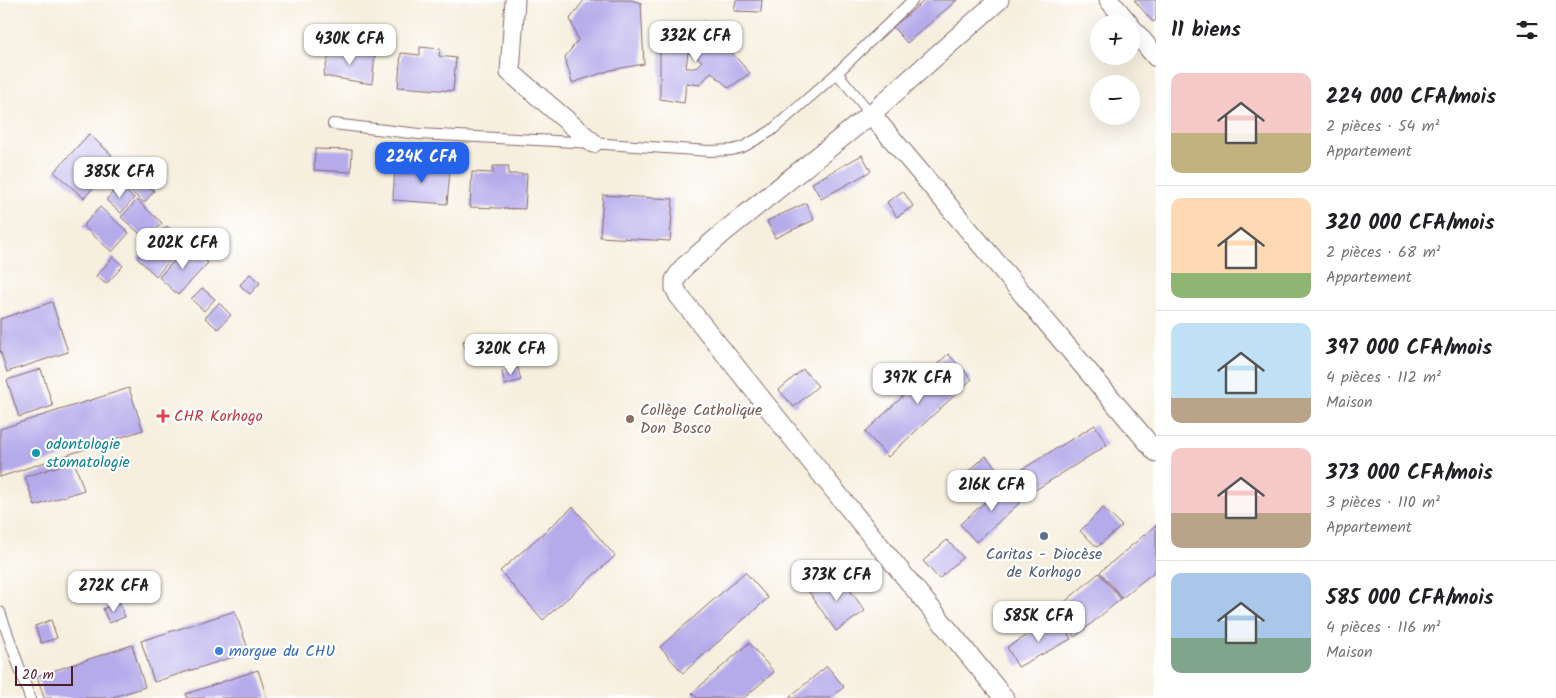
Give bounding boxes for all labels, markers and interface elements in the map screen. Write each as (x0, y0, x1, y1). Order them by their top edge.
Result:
text: 11 biens (1171, 14, 1241, 47)
map controls (1090, 15, 1140, 125)
button: + (1090, 15, 1140, 65)
icon: filters (1513, 16, 1541, 44)
pin: 332K CFA (644, 20, 748, 63)
pin: 430K CFA (298, 23, 402, 66)
text: 332K CFA (660, 24, 732, 49)
text: 430K CFA (315, 27, 385, 52)
button: − (1090, 75, 1140, 125)
text: 224 000 CFA/mois (1326, 81, 1496, 114)
icon: home (1211, 93, 1271, 153)
text: 2 pièces · 54 m² (1326, 114, 1439, 139)
text: Appartement (1326, 139, 1412, 164)
pin: 224K CFA (370, 142, 474, 184)
text: 224K CFA (386, 145, 458, 170)
pin: 385K CFA (68, 156, 172, 199)
text: 385K CFA (85, 160, 155, 185)
text: 320 000 CFA/mois (1326, 207, 1495, 240)
icon: home (1211, 218, 1271, 278)
pin: 202K CFA (131, 228, 235, 270)
text: 202K CFA (147, 231, 219, 256)
text: 2 pièces · 68 m² (1326, 240, 1441, 265)
text: Appartement (1326, 265, 1412, 290)
text: 397 000 CFA/mois (1326, 332, 1492, 365)
pin: 320K CFA (459, 334, 563, 376)
text: 320K CFA (476, 337, 546, 362)
icon: home (1211, 343, 1271, 403)
pin: 397K CFA (866, 362, 970, 405)
text: 4 pièces · 112 m² (1326, 365, 1441, 390)
text: 397K CFA (884, 366, 952, 391)
text: Maison (1326, 390, 1373, 415)
place label: Collège Catholique Don Bosco (640, 398, 762, 441)
place label: CHR Korhogo (174, 404, 263, 429)
marker: CHR Korhogo (156, 409, 170, 423)
marker: Collège Catholique Don Bosco (624, 413, 636, 425)
place label: odontologie stomatologie (46, 432, 130, 475)
marker: odontologie stomatologie (30, 447, 42, 459)
text: 373 000 CFA/mois (1326, 457, 1493, 490)
icon: home (1211, 468, 1271, 528)
pin: 216K CFA (940, 470, 1044, 512)
text: 216K CFA (958, 473, 1026, 498)
text: 3 pièces · 110 m² (1326, 490, 1440, 515)
text: Appartement (1326, 515, 1412, 540)
marker: Caritas - Diocèse de Korhogo (1038, 530, 1050, 542)
place label: Caritas - Diocèse de Korhogo (986, 542, 1102, 585)
pin: 373K CFA (785, 560, 889, 602)
text: 373K CFA (802, 563, 872, 588)
pin: 272K CFA (62, 570, 166, 613)
text: 272K CFA (79, 574, 149, 599)
text: 585 000 CFA/mois (1326, 582, 1494, 615)
icon: home (1211, 593, 1271, 653)
pin: 585K CFA (987, 600, 1091, 643)
text: 585K CFA (1004, 604, 1074, 629)
text: 4 pièces · 116 m² (1326, 615, 1440, 640)
place label: morgue du CHU (229, 639, 336, 664)
text: Maison (1326, 640, 1373, 665)
marker: morgue du CHU (213, 645, 225, 657)
scale bar (15, 663, 72, 686)
text: 20 m (22, 664, 54, 686)

